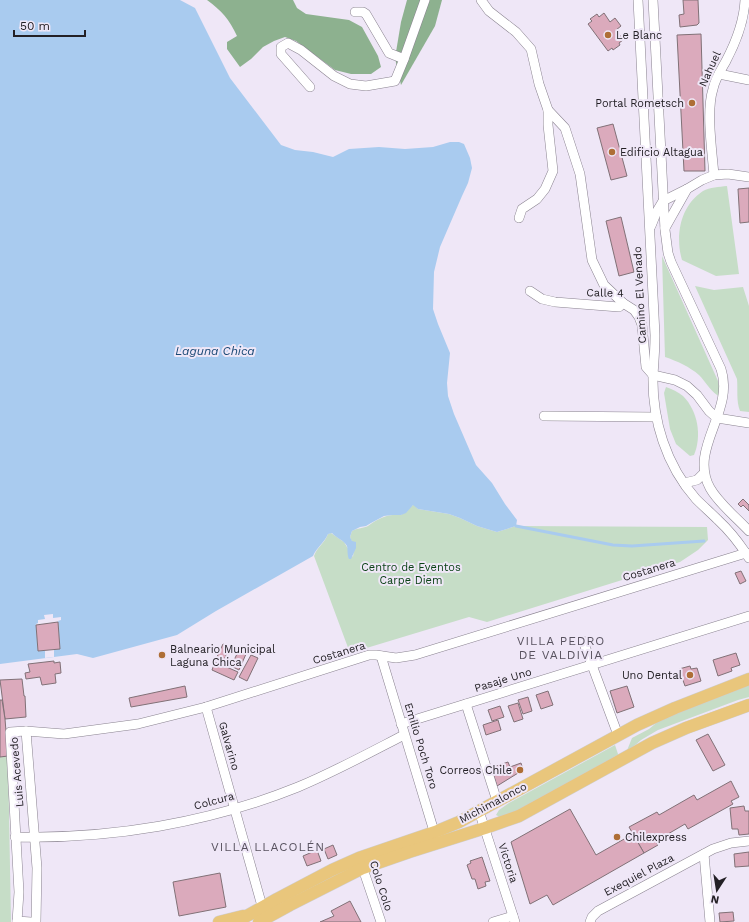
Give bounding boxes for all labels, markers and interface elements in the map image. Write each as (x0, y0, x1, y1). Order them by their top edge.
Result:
scale bar (14, 12, 85, 38)
text: 50 m (20, 19, 50, 33)
place label: Le Blanc (616, 29, 662, 42)
marker: Le Blanc (603, 30, 613, 40)
street label: Nahuel (696, 49, 724, 89)
place label: Portal Rometsch (595, 97, 684, 110)
marker: Portal Rometsch (687, 98, 697, 108)
place label: Edificio Altagua (620, 146, 703, 159)
marker: Edificio Altagua (607, 147, 617, 157)
street label: Camino El Venado (631, 246, 649, 344)
street label: Calle 4 (586, 286, 624, 300)
water label: Laguna Chica (175, 344, 255, 358)
street label: Costanera (621, 556, 677, 584)
park label: Centro de Eventos Carpe Diem (361, 561, 461, 587)
district label: VILLA PEDRO DE VALDIVIA (517, 634, 605, 662)
street label: Costanera (311, 639, 367, 667)
place label: Balneario Municipal Laguna Chica (170, 643, 276, 669)
marker: Balneario Municipal Laguna Chica (157, 650, 167, 660)
street label: Pasaje Uno (473, 665, 533, 695)
place label: Uno Dental (622, 669, 683, 682)
marker: Uno Dental (685, 670, 695, 680)
street label: Emilio Poch Toro (402, 701, 440, 791)
street label: Galvarino (216, 720, 242, 772)
street label: Luis Acevedo (7, 736, 27, 808)
place label: Correos Chile (440, 764, 512, 777)
marker: Correos Chile (515, 765, 525, 775)
street label: Michimalonco (457, 780, 529, 826)
street label: Colcura (193, 789, 235, 813)
place label: Chilexpress (625, 831, 687, 844)
marker: Chilexpress (612, 832, 622, 842)
district label: VILLA LLACOLÉN (211, 840, 325, 854)
street label: Victoria (495, 841, 521, 885)
street label: Exequiel Plaza (602, 851, 676, 899)
street label: Colo Colo (367, 859, 395, 913)
north arrow (697, 870, 737, 910)
text: N (710, 892, 720, 906)

